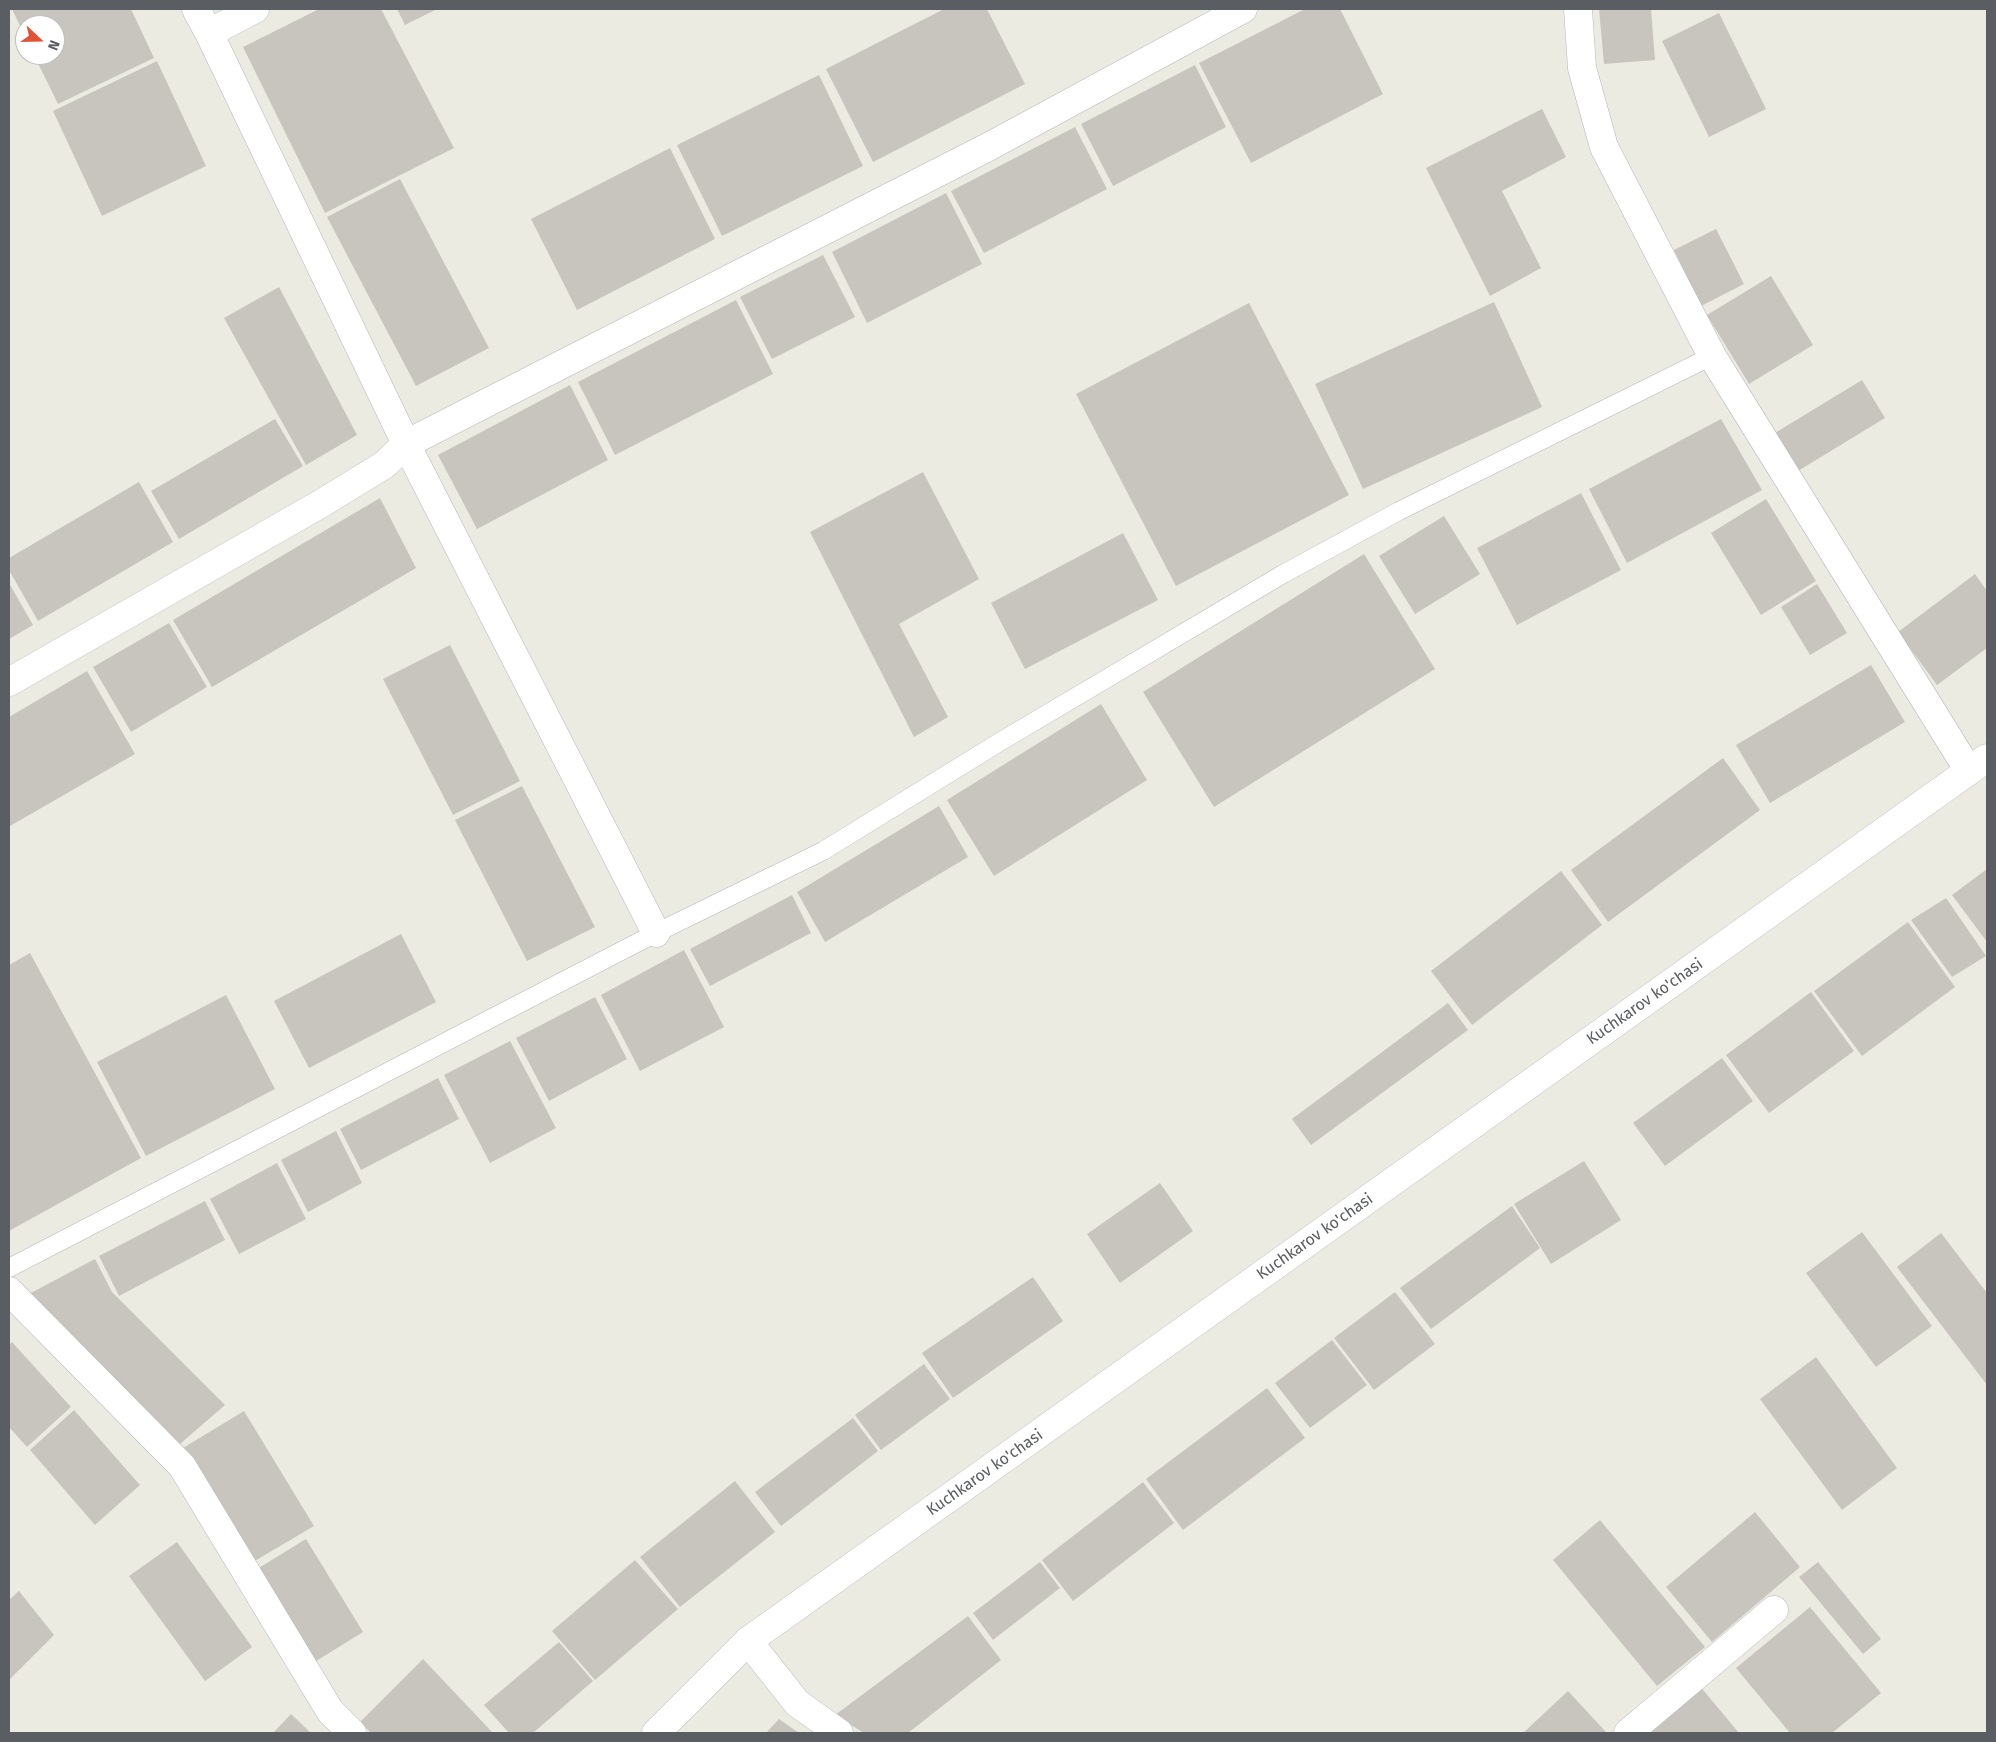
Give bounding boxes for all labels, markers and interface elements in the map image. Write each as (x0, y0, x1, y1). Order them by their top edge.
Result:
north arrow (15, 15, 65, 65)
text: N (44, 38, 63, 53)
street label: Kuchkarov ko'chasi (1583, 955, 1707, 1049)
street label: Kuchkarov ko'chasi (1253, 1190, 1377, 1284)
street label: Kuchkarov ko'chasi (923, 1426, 1047, 1520)

